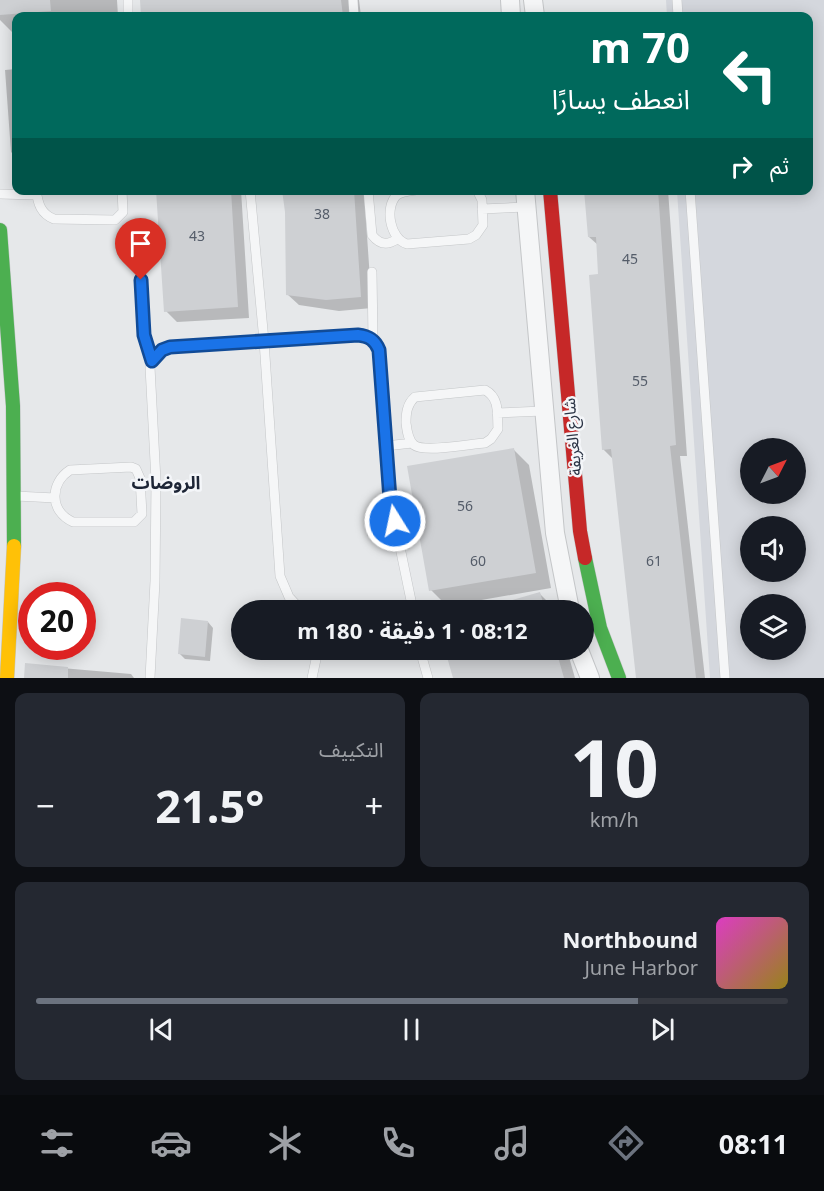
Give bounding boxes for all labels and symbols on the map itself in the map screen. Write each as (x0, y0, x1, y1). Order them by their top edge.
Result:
house number: 38 (314, 204, 330, 223)
pin (115, 218, 166, 280)
house number: 43 (189, 226, 205, 245)
house number: 45 (622, 249, 638, 268)
house number: 55 (632, 371, 648, 390)
street label: شارع الغريفة (558, 397, 588, 477)
north arrow (740, 438, 806, 504)
district label: الروضات (131, 470, 201, 494)
position arrow (363, 489, 427, 553)
house number: 56 (457, 496, 473, 515)
house number: 60 (470, 551, 486, 570)
house number: 61 (646, 551, 662, 570)
speed limit sign: 20 (18, 582, 96, 660)

